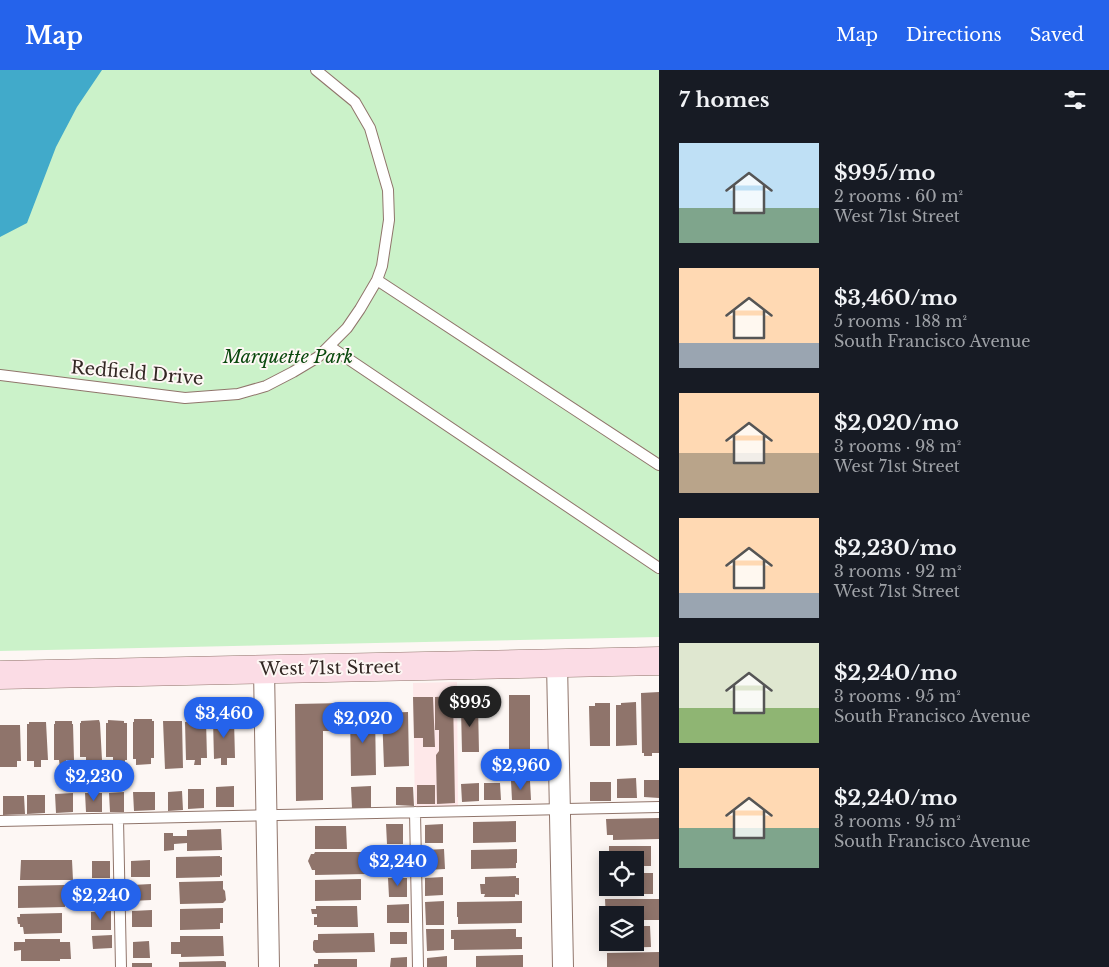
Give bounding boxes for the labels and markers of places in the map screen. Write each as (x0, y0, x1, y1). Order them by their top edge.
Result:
pin: $995 (440, 686, 500, 728)
pin: $3,460 (183, 696, 265, 739)
pin: $2,020 (322, 702, 404, 744)
pin: $2,960 (480, 748, 562, 791)
pin: $2,230 (53, 760, 135, 802)
pin: $2,240 (357, 844, 439, 887)
pin: $2,240 (60, 878, 142, 921)

